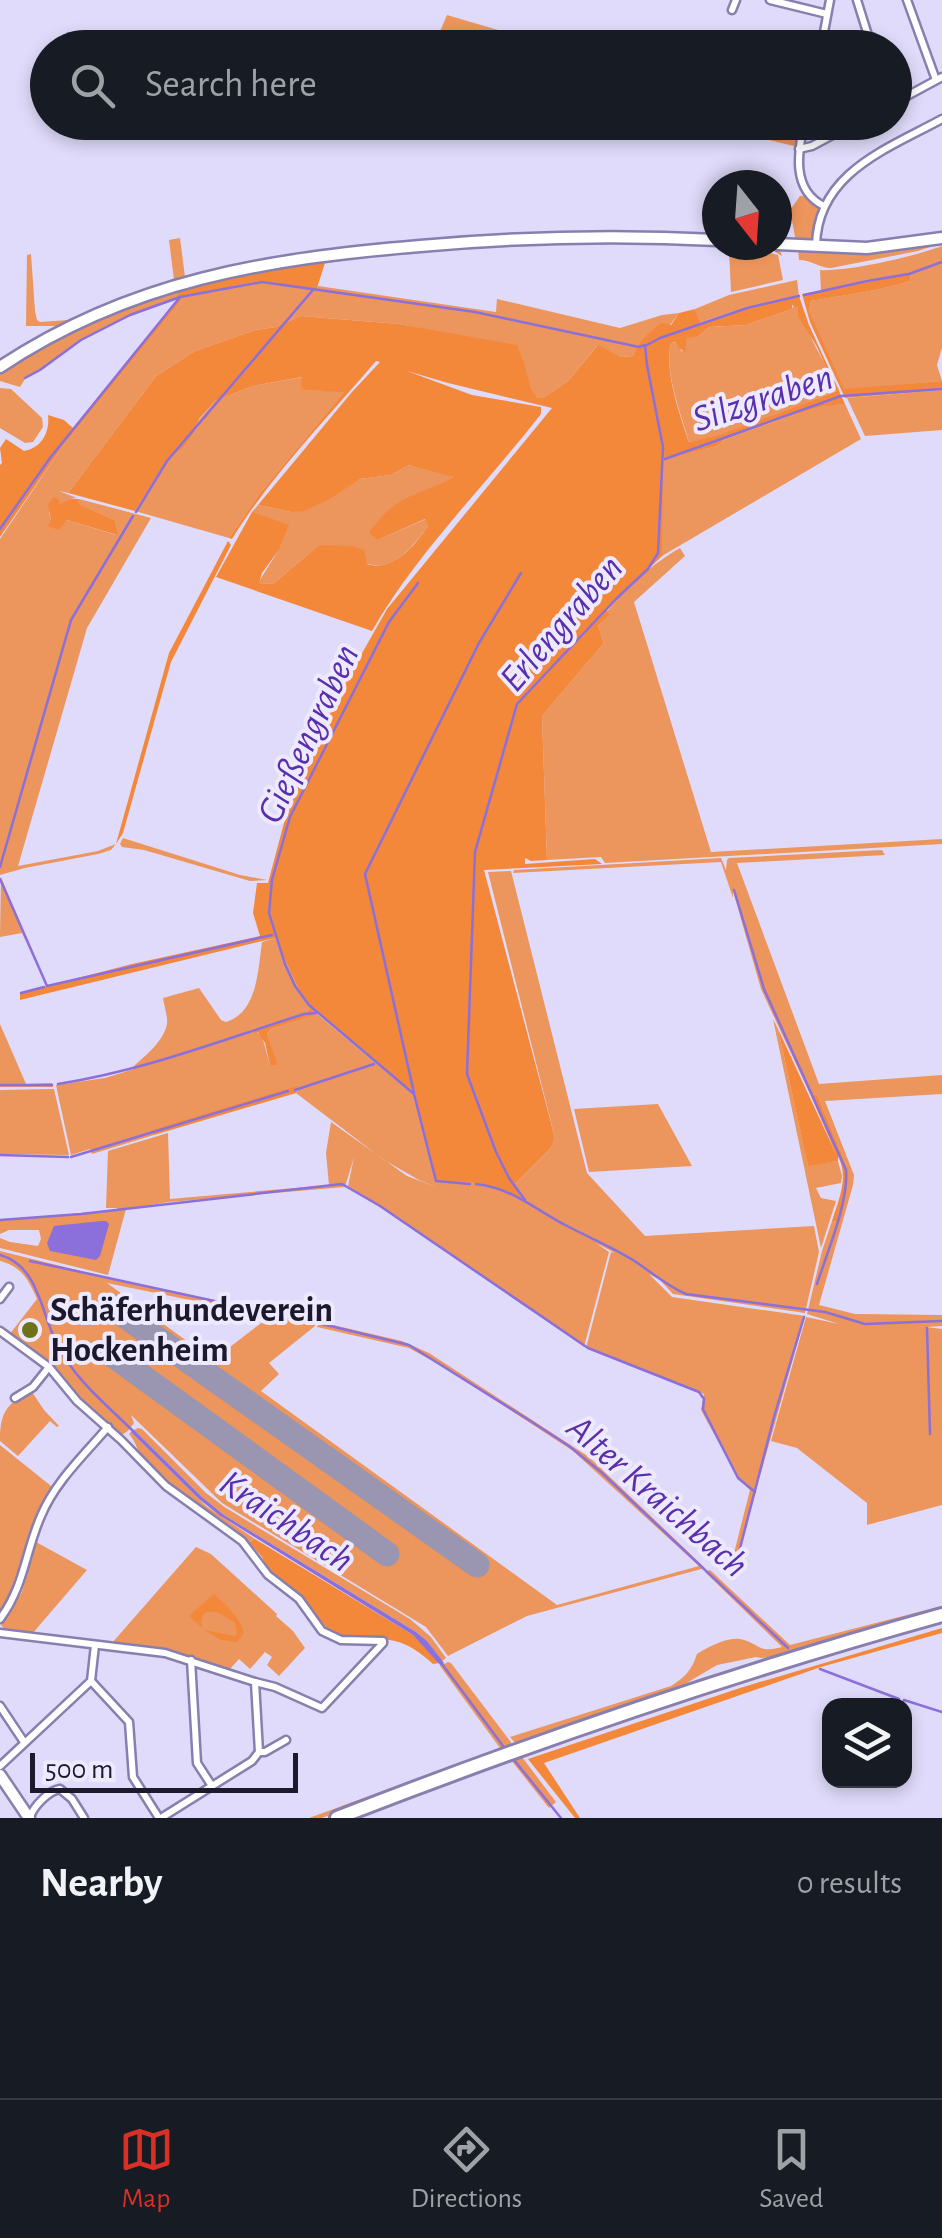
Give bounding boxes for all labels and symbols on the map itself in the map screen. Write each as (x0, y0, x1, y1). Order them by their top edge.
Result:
north arrow (702, 170, 792, 260)
water label: Silzgraben (688, 359, 838, 439)
water label: Erlengraben (493, 549, 631, 699)
water label: Gießengraben (251, 639, 367, 829)
place label: Schäferhundeverein Hockenheim (50, 1293, 333, 1368)
marker: Schäferhundeverein Hockenheim (19, 1319, 41, 1341)
water label: Alter Kraichbach (559, 1408, 755, 1585)
water label: Kraichbach (213, 1464, 359, 1580)
scale bar (30, 1748, 298, 1792)

